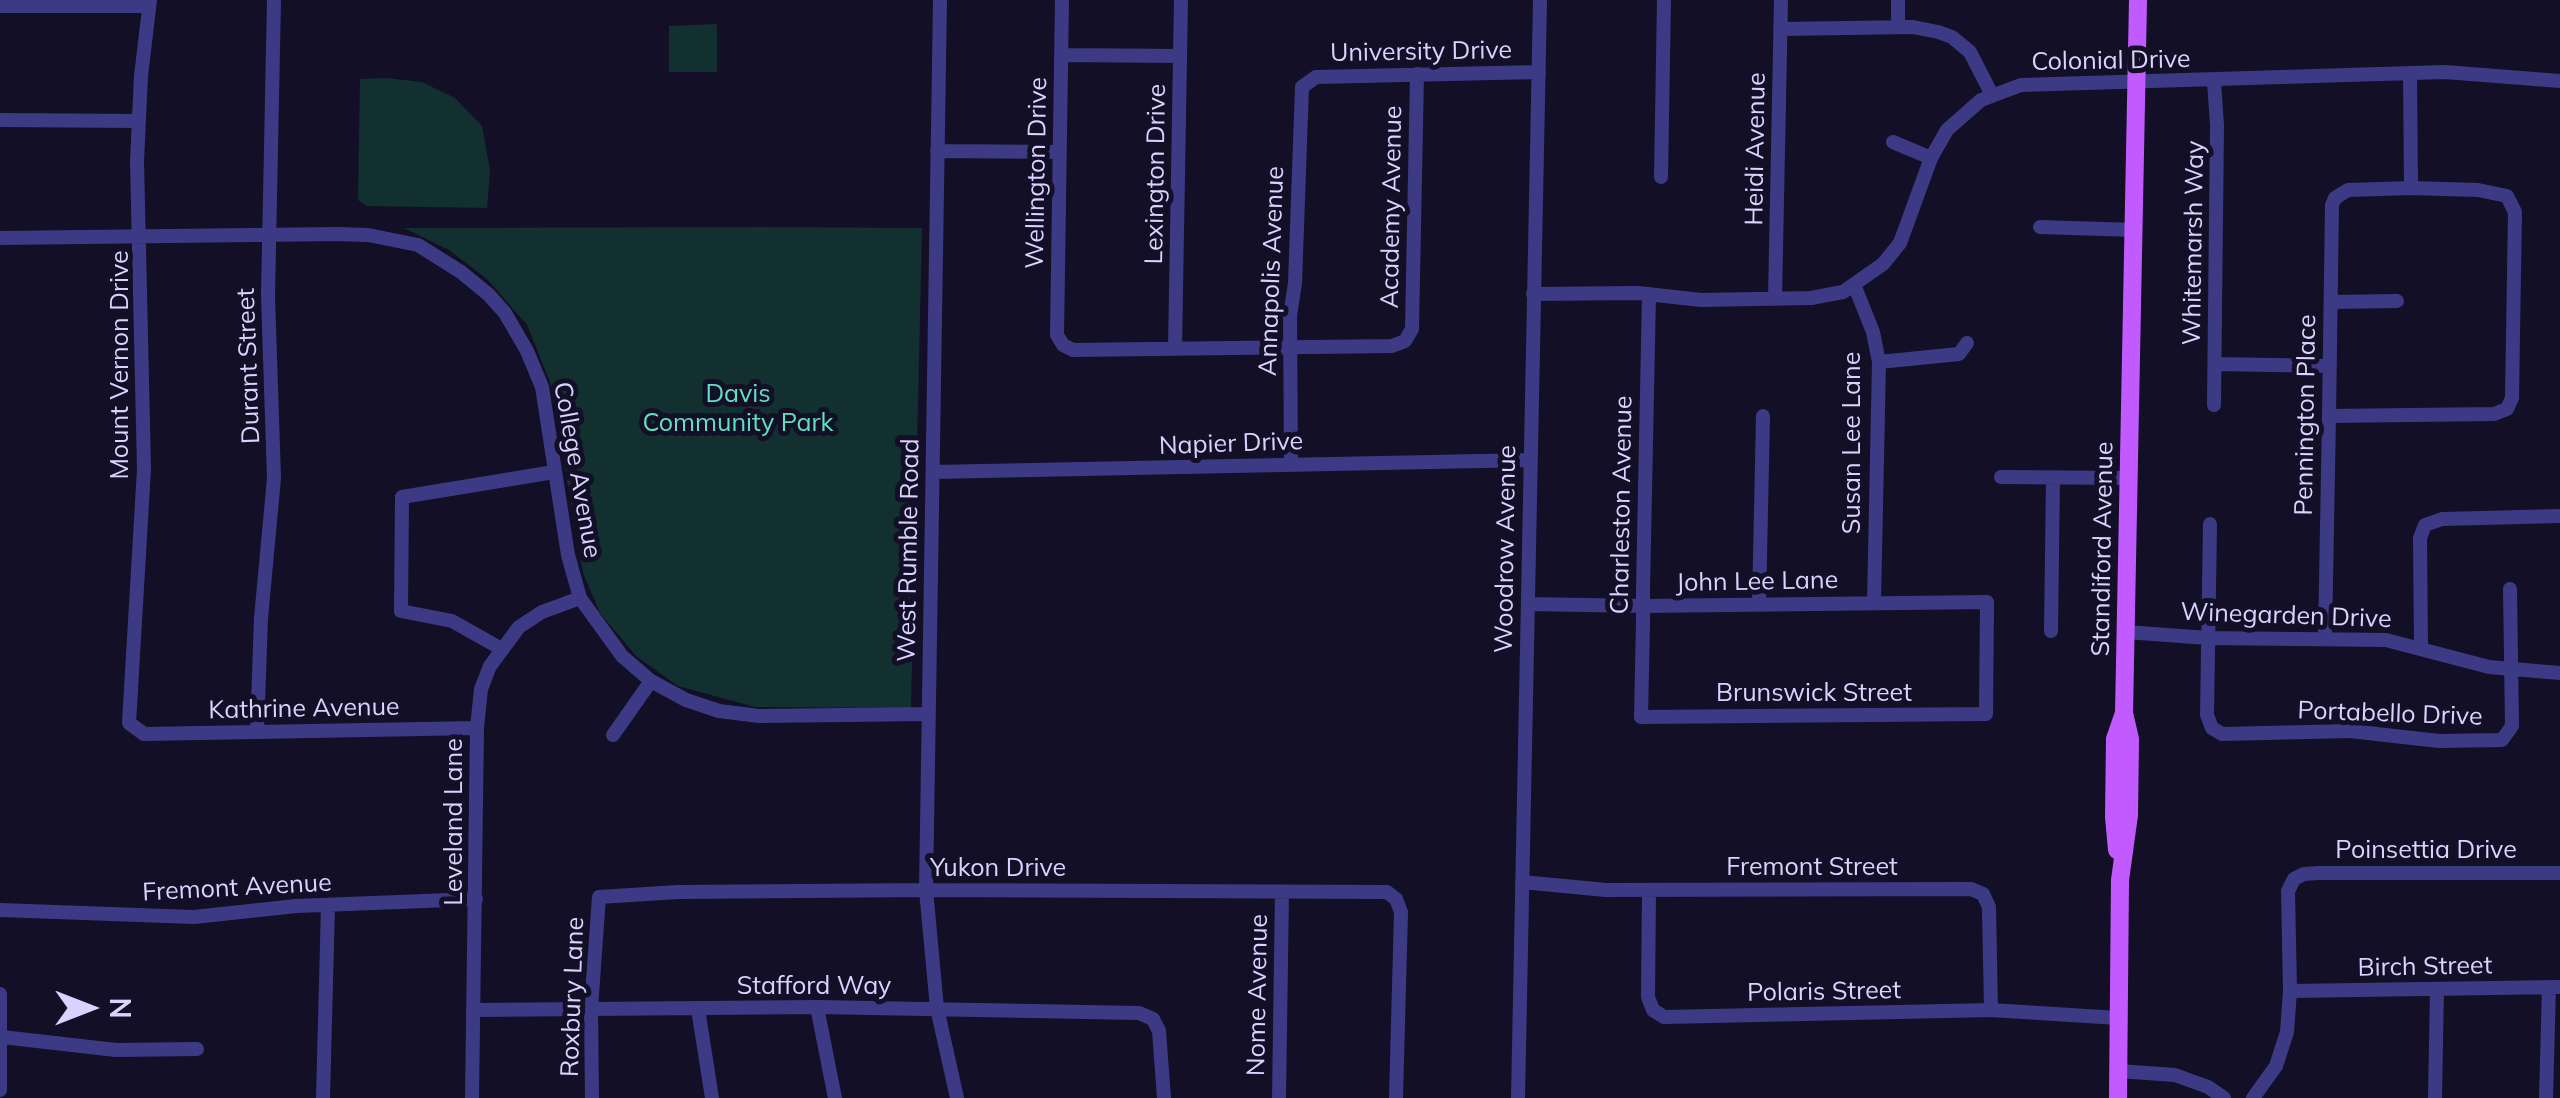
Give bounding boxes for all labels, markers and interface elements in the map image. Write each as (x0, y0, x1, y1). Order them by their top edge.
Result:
street label: University Drive (1330, 35, 1512, 69)
street label: Colonial Drive (2031, 45, 2191, 77)
street label: Heidi Avenue (1740, 72, 1772, 226)
street label: Wellington Drive (1020, 77, 1054, 269)
street label: Lexington Drive (1139, 83, 1173, 265)
street label: Academy Avenue (1375, 105, 1409, 309)
street label: Whitemarsh Way (2177, 140, 2211, 346)
street label: Annapolis Avenue (1253, 166, 1291, 376)
street label: Mount Vernon Drive (105, 250, 135, 480)
street label: Durant Street (231, 287, 267, 445)
street label: Pennington Place (2289, 314, 2323, 516)
street label: Susan Lee Lane (1837, 352, 1867, 534)
park label: Davis Community Park (643, 379, 833, 438)
street label: College Avenue (547, 380, 607, 560)
street label: Charleston Avenue (1605, 395, 1639, 615)
street label: Napier Drive (1158, 426, 1304, 462)
street label: West Rumble Road (892, 438, 926, 662)
street label: Standiford Avenue (2086, 441, 2120, 657)
street label: Woodrow Avenue (1489, 445, 1523, 653)
street label: John Lee Lane (1676, 566, 1838, 598)
street label: Winegarden Drive (2180, 597, 2392, 635)
street label: Brunswick Street (1716, 678, 1912, 708)
street label: Kathrine Avenue (208, 692, 400, 726)
street label: Portabello Drive (2297, 696, 2483, 732)
street label: Leveland Lane (439, 738, 469, 906)
street label: Poinsettia Drive (2335, 835, 2517, 865)
street label: Fremont Street (1726, 852, 1898, 882)
street label: Yukon Drive (930, 853, 1066, 883)
street label: Fremont Avenue (142, 868, 332, 908)
street label: Nome Avenue (1242, 914, 1274, 1076)
street label: Roxbury Lane (555, 916, 591, 1078)
street label: Birch Street (2357, 951, 2493, 983)
north arrow (40, 958, 140, 1058)
street label: Stafford Way (737, 971, 891, 1001)
street label: Polaris Street (1747, 976, 1901, 1008)
text: N (103, 997, 138, 1019)

